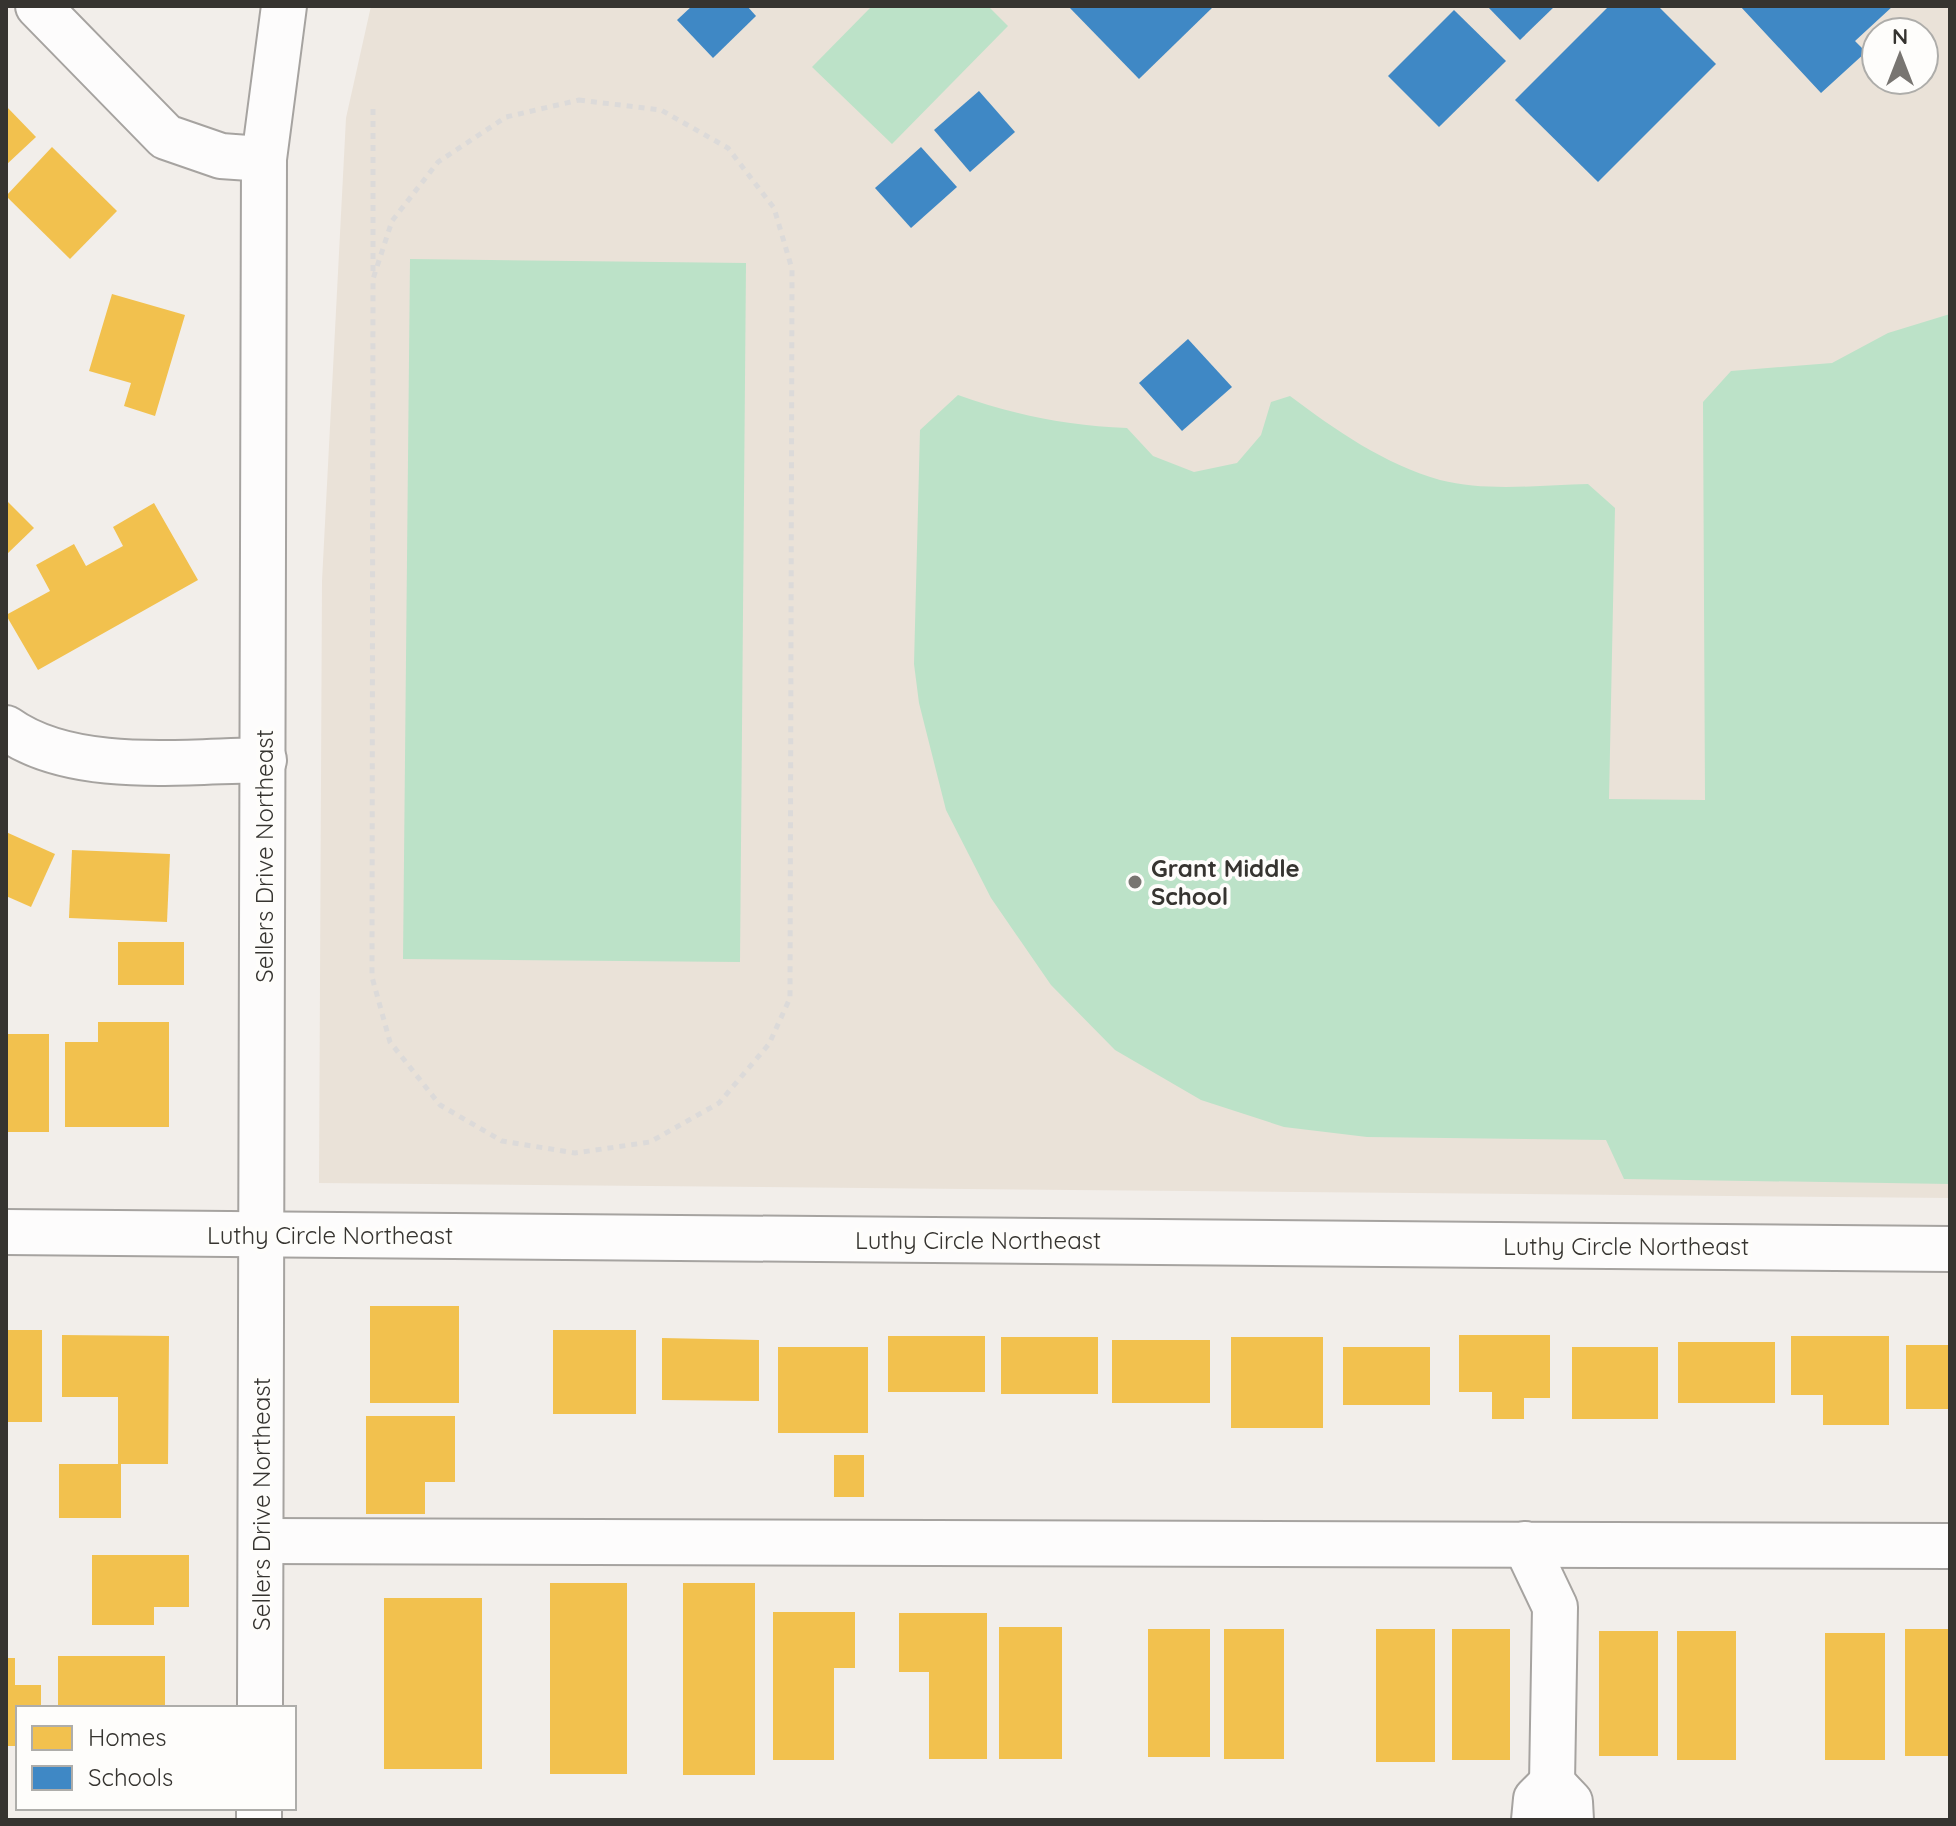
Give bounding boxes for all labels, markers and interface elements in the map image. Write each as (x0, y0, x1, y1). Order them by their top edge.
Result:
north arrow (1860, 16, 1940, 96)
text: N (1892, 22, 1908, 50)
street label: Sellers Drive Northeast (249, 729, 279, 983)
place label: Grant Middle School (1151, 853, 1300, 911)
marker: Grant Middle School (1126, 873, 1144, 891)
street label: Luthy Circle Northeast (207, 1220, 453, 1250)
street label: Luthy Circle Northeast (855, 1225, 1101, 1255)
street label: Luthy Circle Northeast (1503, 1231, 1749, 1261)
street label: Sellers Drive Northeast (246, 1377, 276, 1631)
legend (16, 1706, 296, 1810)
text: Homes (88, 1722, 166, 1752)
text: Schools (88, 1762, 173, 1792)

